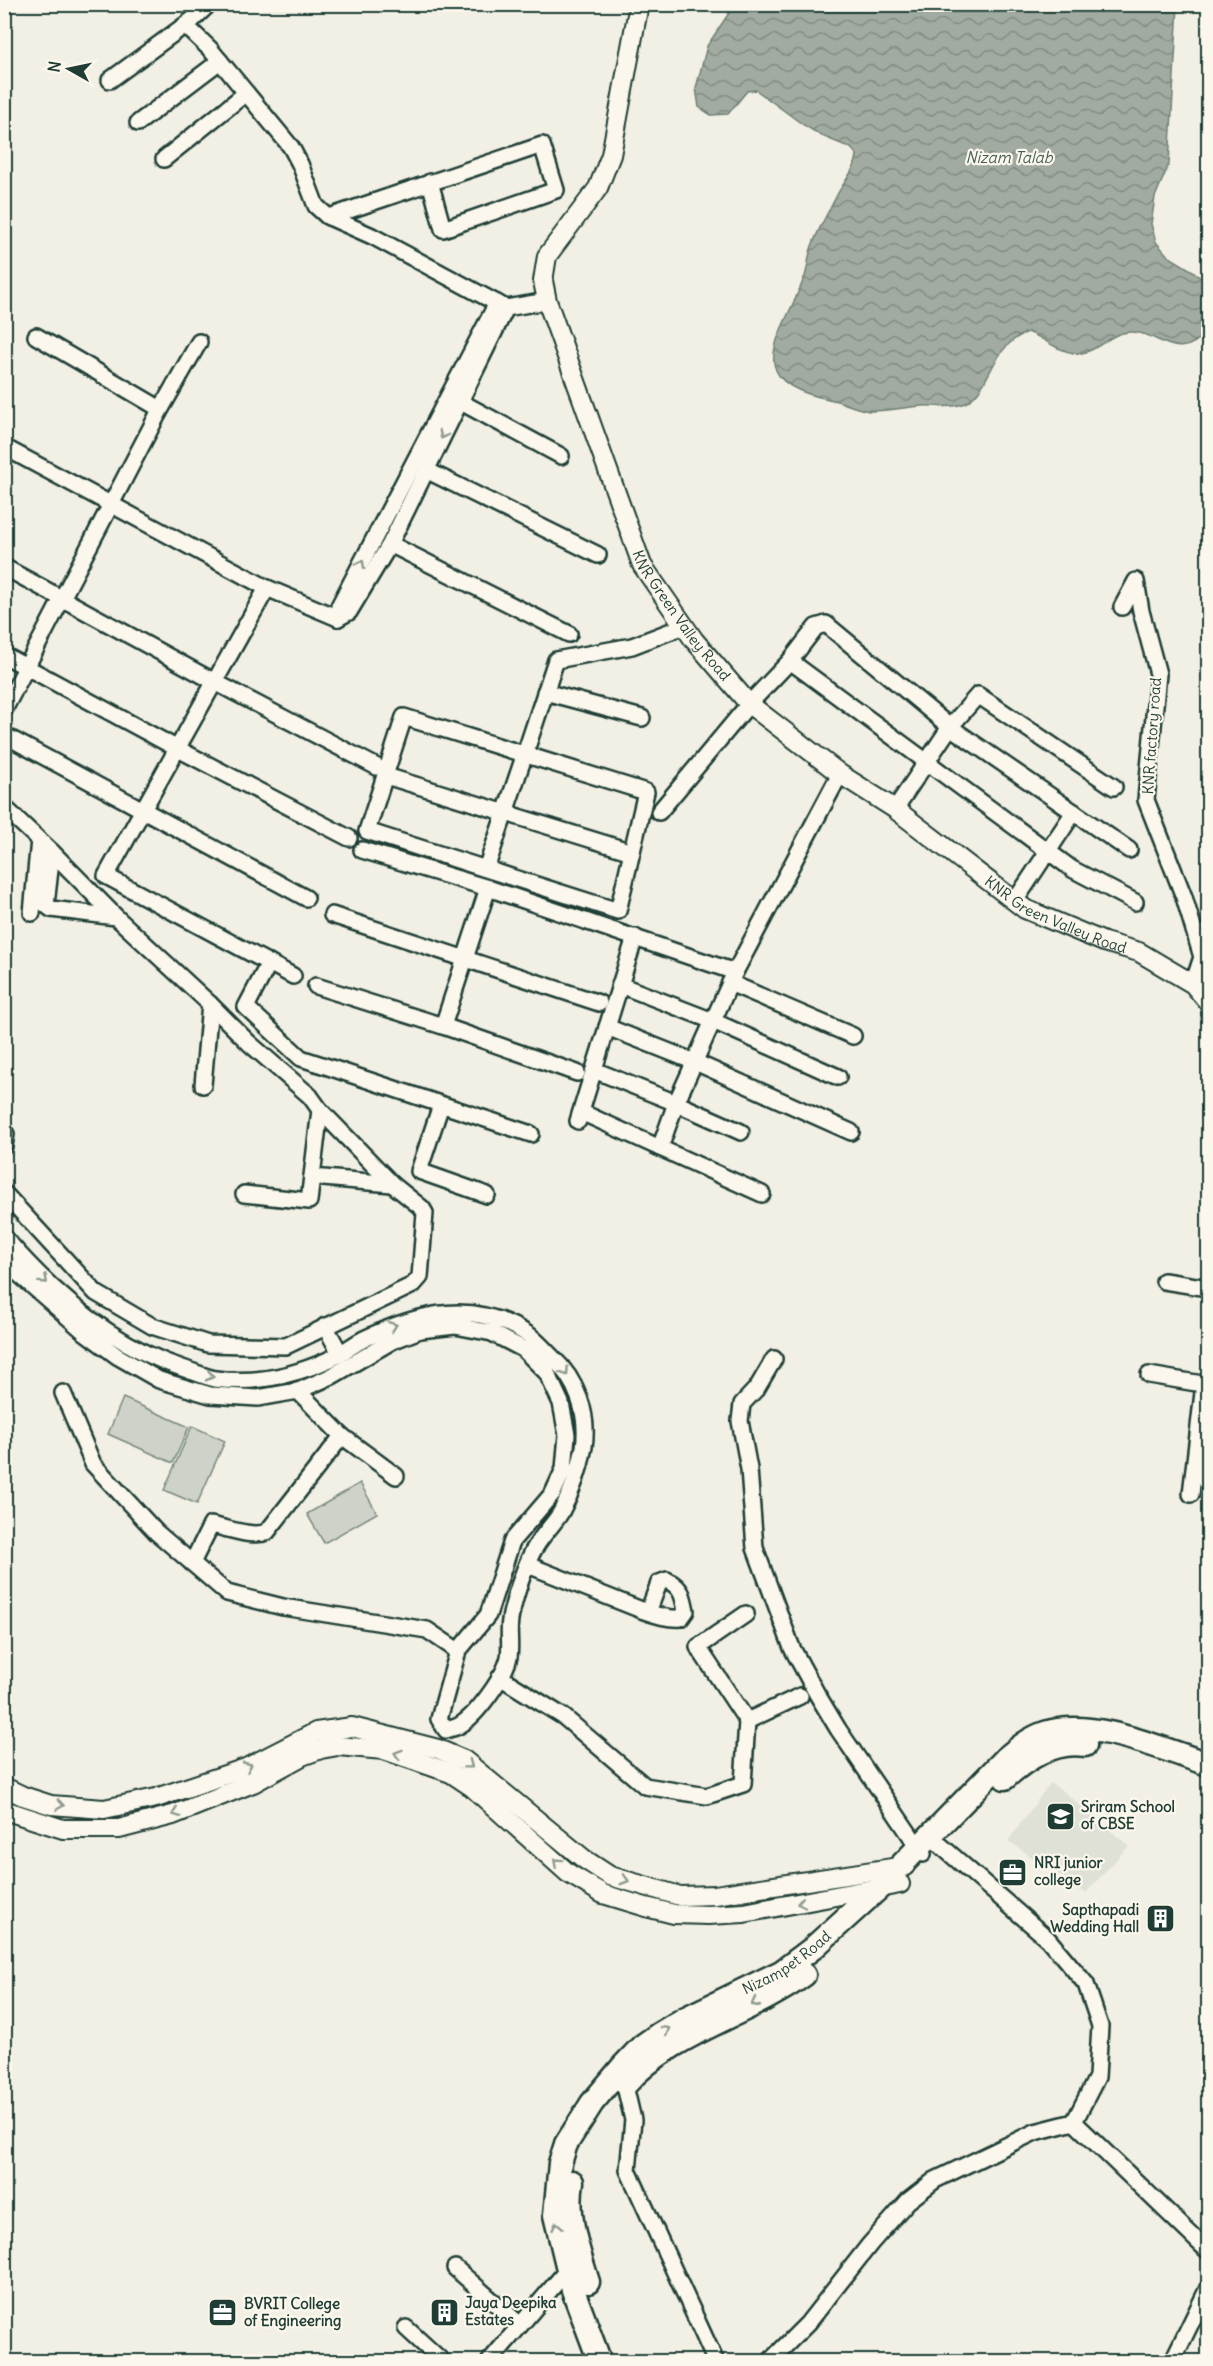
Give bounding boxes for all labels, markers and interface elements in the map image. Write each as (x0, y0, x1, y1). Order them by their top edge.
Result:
north arrow (39, 39, 99, 99)
text: N (43, 60, 65, 74)
water label: Nizam Talab (965, 147, 1054, 167)
one-way arrow (438, 429, 450, 440)
street label: KNR Green Valley Road (628, 548, 735, 685)
one-way arrow (354, 560, 365, 571)
street label: KNR factory road (1138, 677, 1165, 795)
street label: KNR Green Valley Road (981, 871, 1129, 957)
one-way arrow (37, 1273, 48, 1284)
one-way arrow (387, 1321, 398, 1333)
one-way arrow (558, 1366, 569, 1377)
one-way arrow (205, 1369, 215, 1382)
one-way arrow (393, 1749, 404, 1762)
one-way arrow (463, 1757, 474, 1768)
one-way arrow (241, 1761, 252, 1773)
place label: Sriram School of CBSE (1081, 1797, 1175, 1833)
one-way arrow (55, 1799, 64, 1811)
school or university icon: Sriram School of CBSE (1044, 1800, 1076, 1832)
one-way arrow (171, 1806, 182, 1819)
place label: NRI junior college (1034, 1853, 1104, 1890)
office icon: NRI junior college (997, 1856, 1029, 1888)
one-way arrow (553, 1858, 563, 1869)
one-way arrow (619, 1873, 630, 1885)
one-way arrow (796, 1896, 806, 1909)
place label: Sapthapadi Wedding Hall (1050, 1900, 1139, 1937)
building icon: Sapthapadi Wedding Hall (1144, 1903, 1176, 1935)
street label: Nizampet Road (739, 1926, 835, 1998)
one-way arrow (751, 1996, 762, 2007)
one-way arrow (660, 2026, 670, 2037)
one-way arrow (551, 2221, 564, 2231)
place label: Jaya Deepika Estates (465, 2293, 557, 2329)
place label: BVRIT College of Engineering (244, 2294, 341, 2331)
building icon: Jaya Deepika Estates (428, 2296, 460, 2328)
office icon: BVRIT College of Engineering (207, 2297, 239, 2329)

